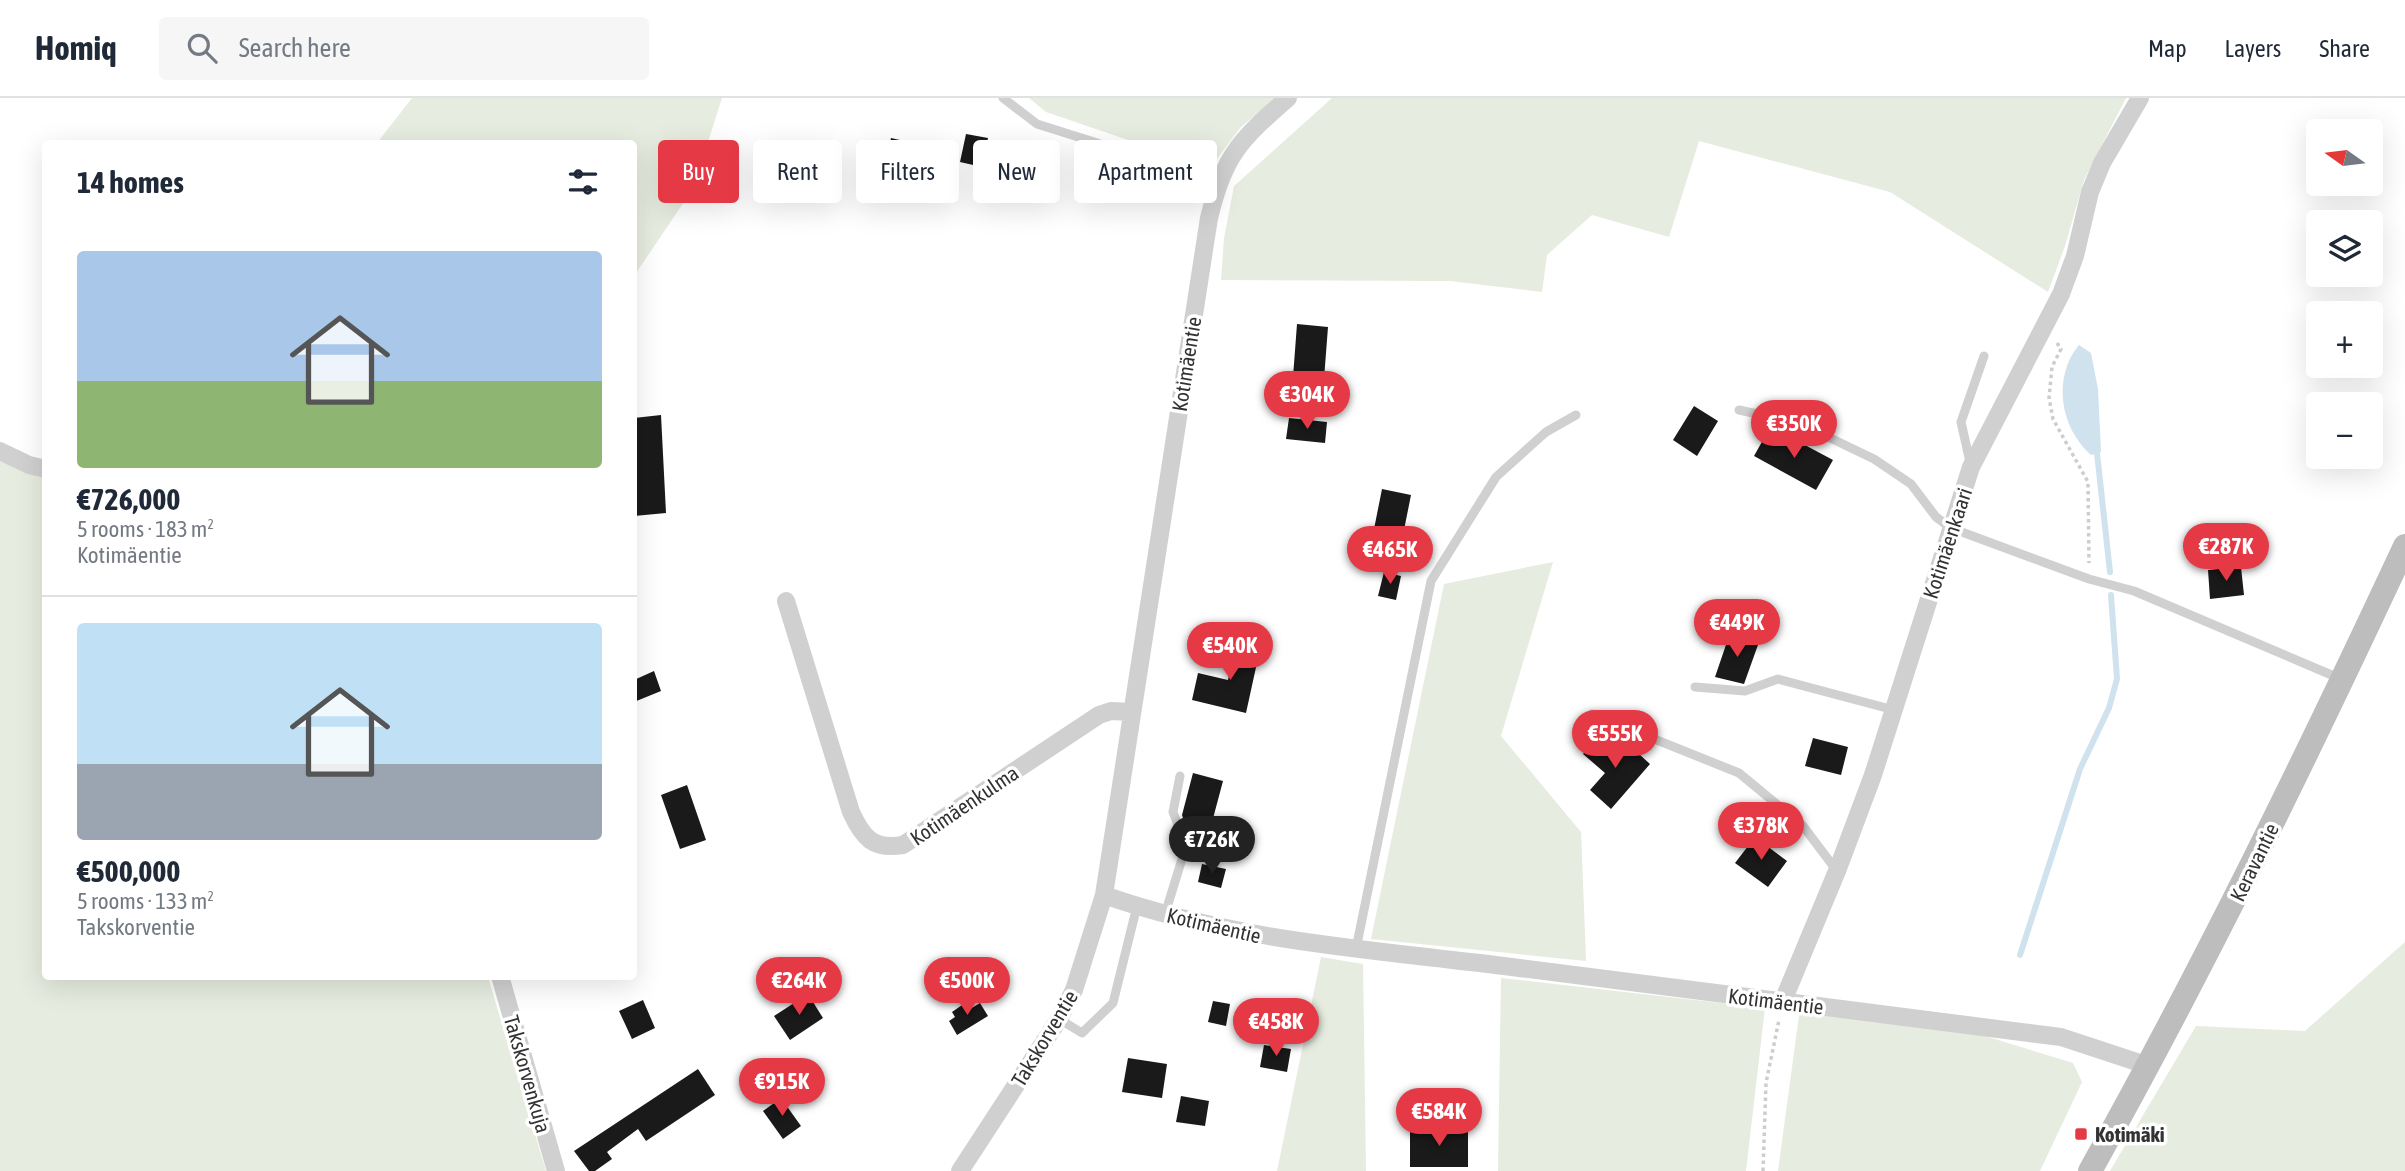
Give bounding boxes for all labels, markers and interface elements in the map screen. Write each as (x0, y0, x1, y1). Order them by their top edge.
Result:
search box (159, 17, 649, 80)
text: Homiq (35, 29, 117, 67)
icon: search (183, 29, 221, 67)
text: Search here (239, 33, 351, 63)
text: Map (2148, 35, 2187, 62)
text: Layers (2225, 35, 2281, 62)
text: Share (2319, 35, 2370, 62)
north arrow (2306, 119, 2384, 196)
map controls (2306, 119, 2383, 469)
chip: Buy (658, 140, 739, 203)
chip: Rent (753, 140, 842, 203)
chip: Filters (856, 140, 959, 203)
chip: New (973, 140, 1060, 203)
chip: Apartment (1074, 140, 1217, 203)
icon: filters (564, 163, 602, 201)
text: 14 homes (77, 165, 184, 199)
button: layers (2306, 210, 2383, 287)
icon: home (277, 297, 403, 423)
button: + (2306, 301, 2383, 378)
street label: Kotimäentie (1167, 315, 1205, 413)
pin: €304K (1258, 372, 1356, 431)
text: €304K (1280, 381, 1334, 407)
button: − (2306, 392, 2383, 469)
pin: €350K (1745, 400, 1843, 460)
text: €350K (1767, 410, 1821, 436)
text: €726,000 (77, 482, 180, 516)
street label: Kotimäenkaari (1918, 485, 1976, 601)
text: 5 rooms · 183 m² (77, 516, 214, 542)
pin: €287K (2177, 524, 2275, 583)
pin: €465K (1341, 526, 1439, 586)
text: €287K (2199, 533, 2253, 559)
text: €465K (1363, 536, 1417, 562)
text: Kotimäentie (77, 542, 182, 568)
pin: €449K (1688, 600, 1786, 659)
text: €449K (1710, 609, 1764, 635)
pin: €540K (1181, 622, 1279, 682)
text: €540K (1203, 632, 1257, 658)
icon: home (277, 669, 403, 795)
pin: €555K (1566, 710, 1664, 770)
text: €555K (1588, 720, 1642, 746)
street label: Kotimäenkulma (905, 760, 1023, 850)
pin: €378K (1712, 802, 1810, 862)
text: €378K (1734, 812, 1788, 838)
pin: €726K (1163, 816, 1261, 876)
street label: Keravantie (2225, 819, 2283, 905)
text: €726K (1185, 826, 1239, 852)
text: €500,000 (77, 854, 180, 888)
text: 5 rooms · 133 m² (77, 888, 214, 914)
street label: Kotimäentie (1165, 903, 1263, 947)
text: Takskorventie (77, 914, 195, 940)
pin: €264K (750, 958, 848, 1017)
pin: €500K (918, 958, 1016, 1017)
text: €264K (772, 967, 826, 993)
text: €500K (940, 967, 994, 993)
street label: Kotimäentie (1727, 983, 1825, 1019)
street label: Takskorventie (1006, 986, 1082, 1090)
pin: €458K (1227, 998, 1325, 1058)
text: €458K (1249, 1008, 1303, 1034)
street label: Takskorvenkuja (500, 1012, 556, 1136)
pin: €915K (733, 1058, 831, 1118)
text: €915K (755, 1068, 809, 1094)
pin: €584K (1390, 1088, 1488, 1148)
text: €584K (1412, 1098, 1466, 1124)
place label: Kotimäki (2095, 1122, 2164, 1146)
marker: Kotimäki (2073, 1126, 2089, 1142)

